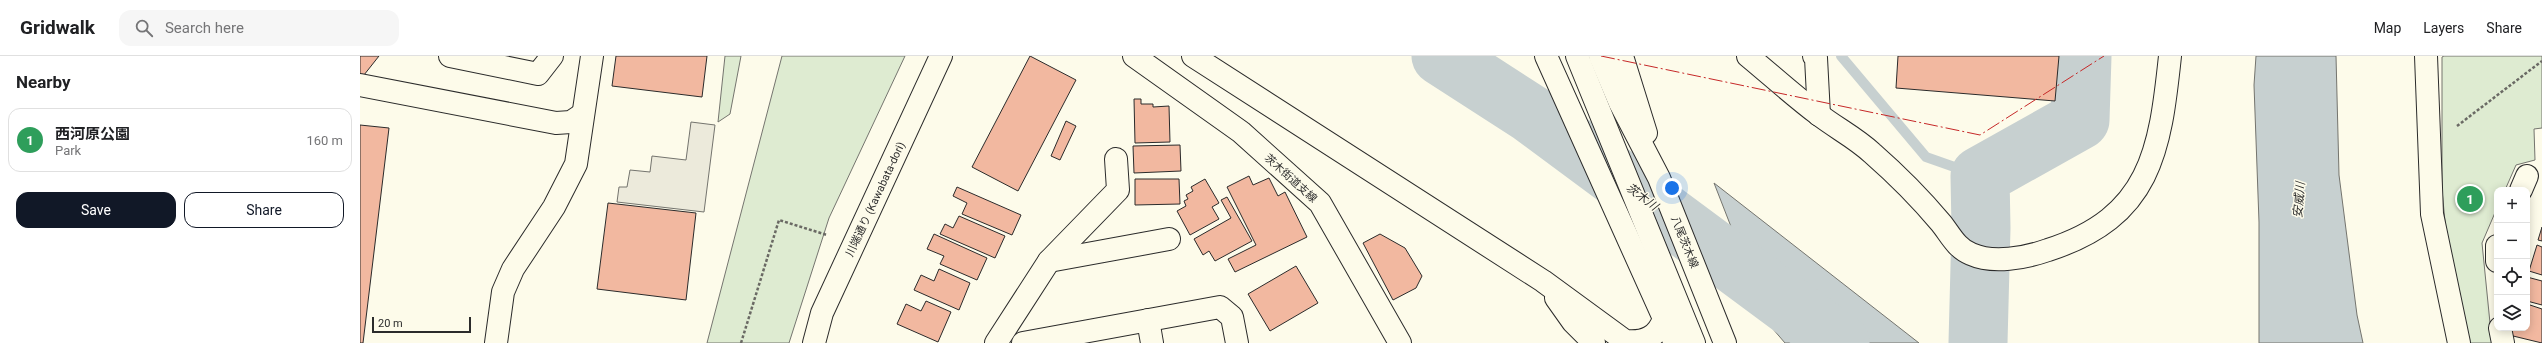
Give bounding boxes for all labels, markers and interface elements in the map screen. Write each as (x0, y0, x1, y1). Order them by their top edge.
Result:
search box (119, 10, 399, 46)
text: Gridwalk (20, 16, 95, 39)
icon: search (133, 17, 155, 39)
text: Search here (165, 19, 244, 37)
text: Map (2374, 20, 2401, 36)
text: Layers (2423, 20, 2464, 36)
text: Share (2486, 20, 2522, 36)
text: Nearby (16, 72, 71, 92)
text: 西河原公園 (55, 125, 130, 143)
text: 1 (26, 133, 34, 148)
text: 160 m (306, 133, 343, 148)
street label: 川端通り (Kawabata-dori) (843, 140, 908, 259)
text: Park (55, 143, 81, 158)
street label: 茨木街道支線 (1262, 151, 1320, 205)
your location (1662, 178, 1682, 198)
water label: 安威川 (2290, 179, 2308, 219)
water label: 茨木川 (1623, 181, 1662, 215)
pin: 1 (2457, 184, 2483, 214)
map controls (2494, 187, 2530, 331)
button: + (2494, 187, 2530, 223)
button: Save (16, 192, 176, 228)
button: Share (184, 192, 344, 228)
street label: 八尾茨木線 (1668, 214, 1701, 270)
button: − (2494, 223, 2530, 259)
button: locate (2494, 259, 2530, 295)
button: layers (2494, 295, 2530, 331)
scale bar (372, 315, 471, 334)
text: 20 m (378, 317, 403, 330)

